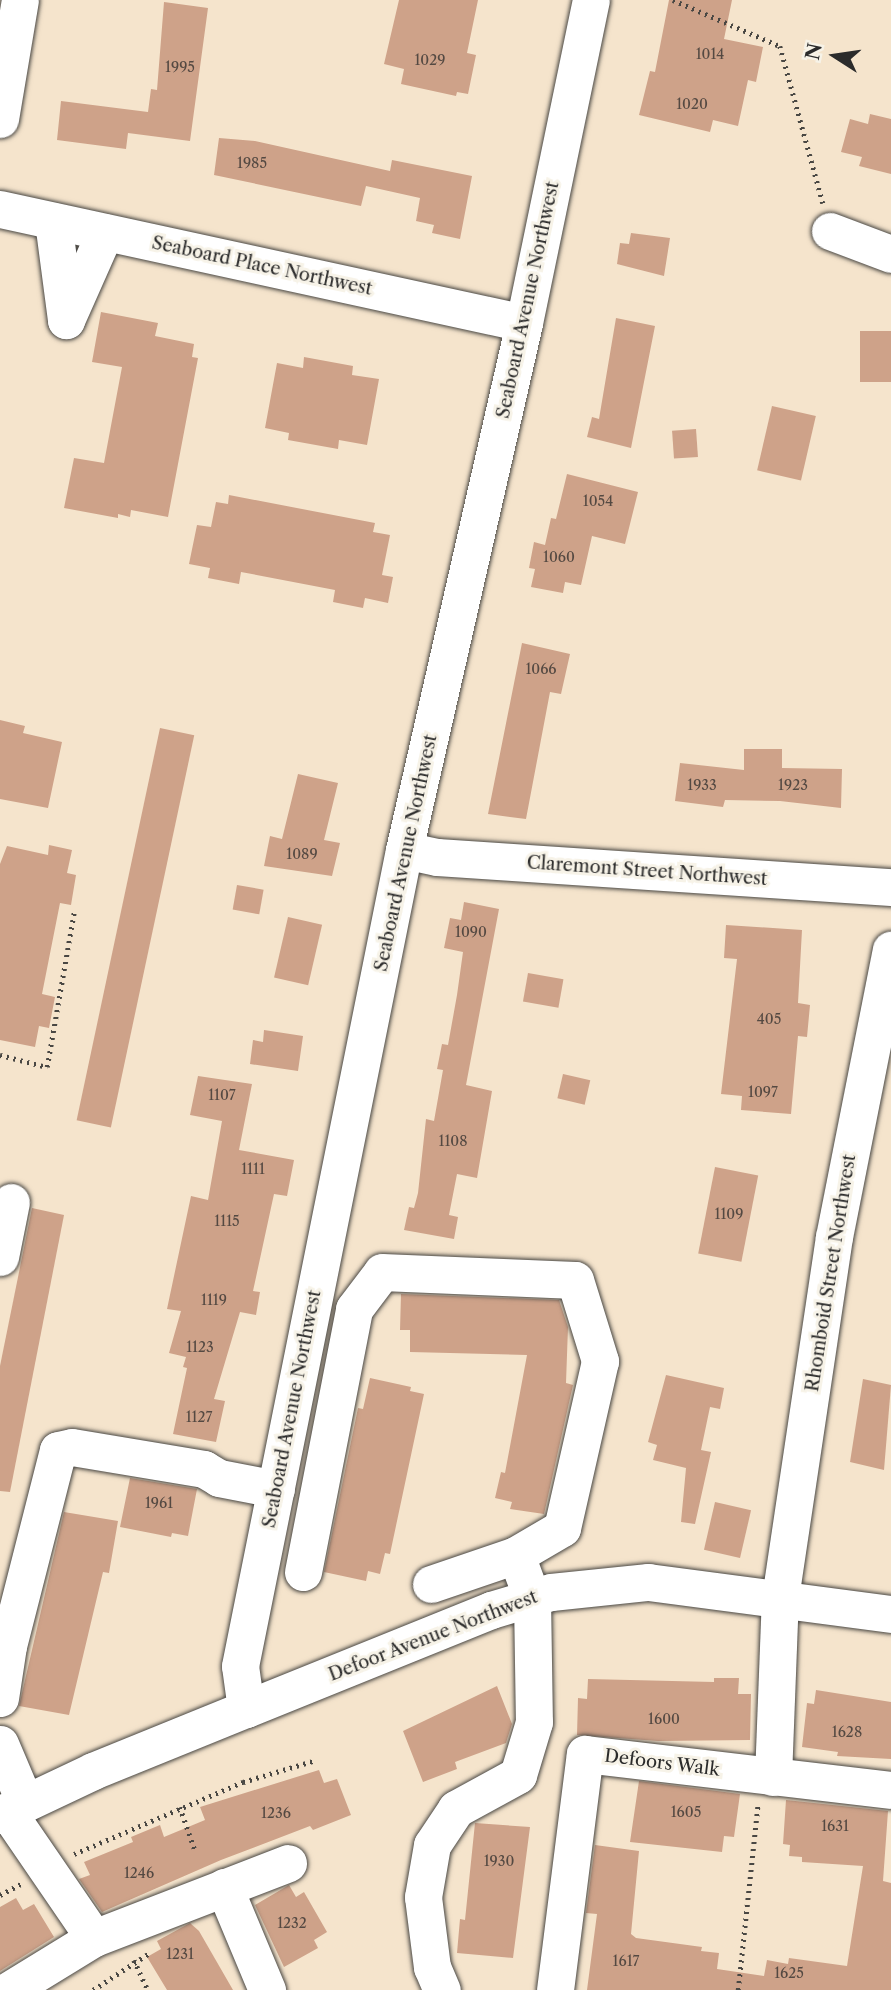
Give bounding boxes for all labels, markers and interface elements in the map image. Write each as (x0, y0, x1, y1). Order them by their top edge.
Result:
north arrow (800, 21, 870, 91)
text: N (801, 41, 827, 62)
house number: 1014 (696, 46, 724, 62)
house number: 1029 (414, 52, 446, 68)
house number: 1995 (165, 59, 195, 75)
house number: 1020 (676, 96, 708, 112)
house number: 1985 (237, 155, 267, 171)
street label: Seaboard Avenue Northwest (492, 179, 564, 421)
street label: Seaboard Place Northwest (150, 232, 374, 300)
house number: 1054 (583, 493, 613, 509)
house number: 1060 (543, 549, 575, 565)
house number: 1066 (525, 661, 557, 677)
street label: Seaboard Avenue Northwest (370, 732, 442, 974)
house number: 1933 (687, 777, 717, 793)
house number: 1923 (778, 777, 808, 793)
house number: 1089 (286, 846, 318, 862)
street label: Claremont Street Northwest (526, 852, 768, 890)
house number: 1090 (455, 924, 487, 940)
house number: 405 (757, 1011, 781, 1027)
house number: 1097 (748, 1084, 778, 1100)
house number: 1107 (208, 1087, 236, 1103)
house number: 1108 (439, 1133, 467, 1149)
street label: Rhomboid Street Northwest (802, 1153, 860, 1393)
house number: 1111 (241, 1161, 265, 1177)
house number: 1109 (715, 1206, 743, 1222)
house number: 1115 (214, 1213, 240, 1229)
street label: Seaboard Avenue Northwest (258, 1288, 326, 1530)
house number: 1119 (201, 1292, 227, 1308)
house number: 1123 (186, 1339, 214, 1355)
house number: 1127 (186, 1409, 212, 1425)
house number: 1961 (145, 1495, 173, 1511)
street label: Defoor Avenue Northwest (325, 1586, 541, 1686)
house number: 1600 (648, 1711, 680, 1727)
house number: 1628 (832, 1724, 862, 1740)
street label: Defoors Walk (603, 1745, 721, 1781)
house number: 1605 (671, 1804, 701, 1820)
house number: 1236 (261, 1805, 291, 1821)
house number: 1631 (821, 1818, 849, 1834)
house number: 1930 (484, 1853, 514, 1869)
house number: 1246 (124, 1865, 154, 1881)
house number: 1232 (277, 1915, 307, 1931)
house number: 1231 (166, 1946, 194, 1962)
house number: 1617 (613, 1953, 639, 1969)
house number: 1625 (774, 1965, 804, 1981)

